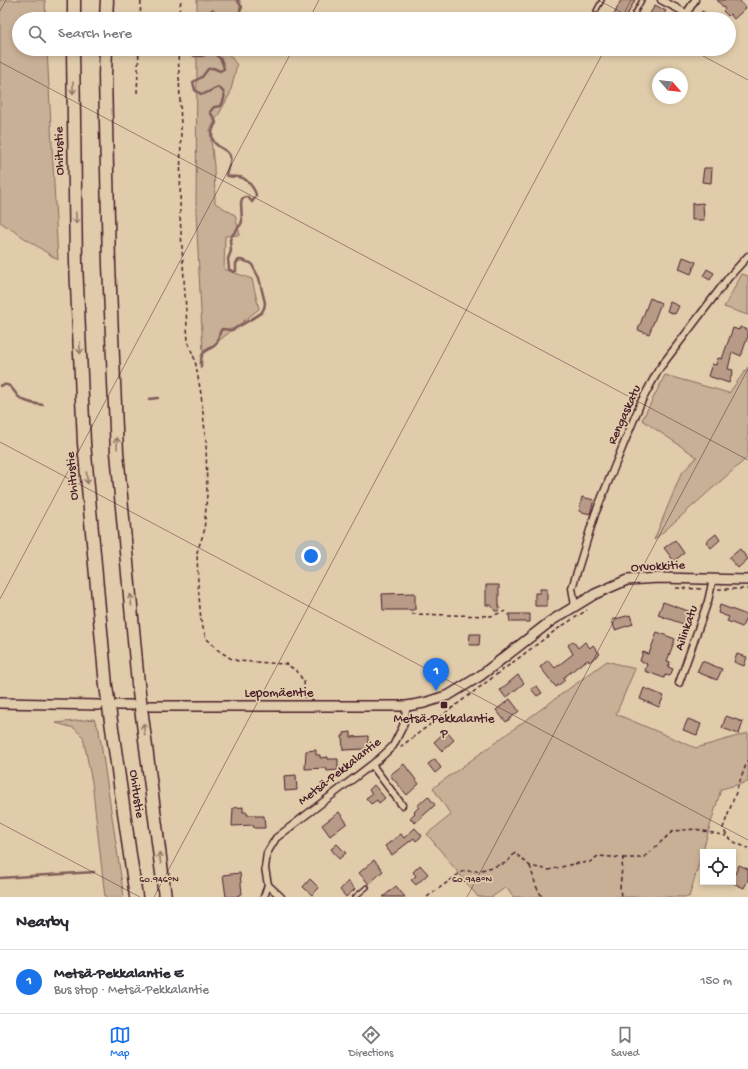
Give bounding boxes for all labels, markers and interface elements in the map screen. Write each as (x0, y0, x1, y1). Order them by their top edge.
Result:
search box (12, 12, 736, 56)
icon: search (26, 23, 48, 45)
text: Search here (58, 25, 132, 43)
north arrow (652, 68, 688, 104)
one-way arrow (69, 81, 77, 94)
street label: Ohitustie (52, 126, 68, 175)
one-way arrow (72, 211, 79, 224)
one-way arrow (76, 341, 84, 354)
street label: Rengaskatu (605, 383, 645, 447)
one-way arrow (113, 437, 120, 450)
street label: Ohitustie (63, 451, 83, 501)
one-way arrow (84, 471, 91, 484)
your location (301, 546, 321, 566)
street label: Orvokkitie (631, 558, 686, 576)
one-way arrow (127, 594, 134, 607)
street label: Ailinkatu (672, 603, 702, 653)
pin: 1 (423, 658, 449, 691)
street label: Lepomäentie (245, 686, 314, 701)
marker: Metsä-Pekkalantie P (439, 700, 449, 710)
place label: Metsä-Pekkalantie P (394, 712, 495, 742)
one-way arrow (140, 723, 148, 736)
street label: Metsä-Pekkalantie (296, 735, 385, 809)
street label: Ohitustie (125, 769, 147, 819)
map controls (700, 849, 736, 885)
button: locate (700, 849, 736, 885)
one-way arrow (156, 852, 164, 865)
text: 60.946°N (139, 874, 179, 886)
text: 60.948°N (452, 874, 493, 886)
text: Nearby (16, 913, 69, 933)
text: Metsä-Pekkalantie E (54, 965, 183, 983)
text: 1 (26, 974, 32, 989)
text: 150 m (700, 974, 732, 989)
text: Bus stop · Metsä-Pekkalantie (54, 983, 209, 998)
tab: Map (109, 1024, 131, 1060)
tab: Directions (349, 1024, 393, 1060)
tab: Saved (611, 1024, 639, 1060)

